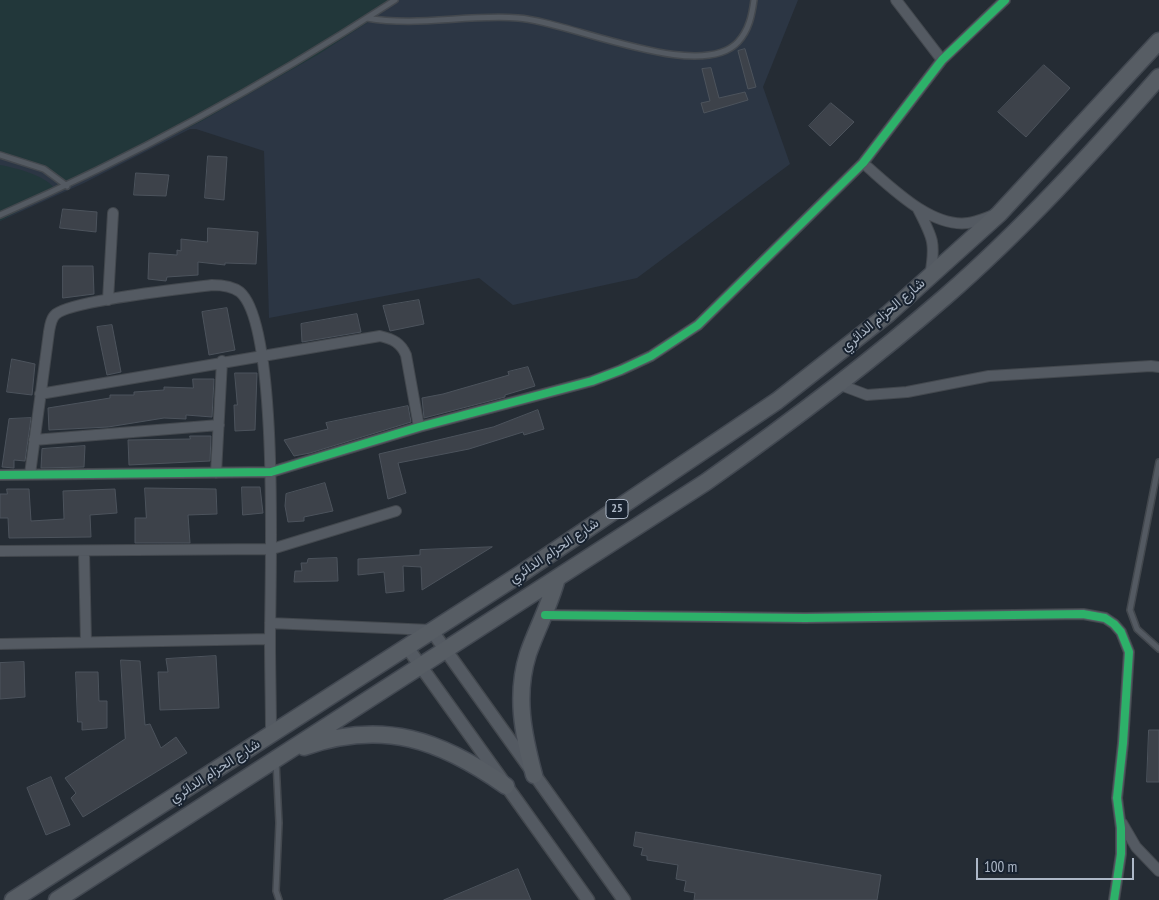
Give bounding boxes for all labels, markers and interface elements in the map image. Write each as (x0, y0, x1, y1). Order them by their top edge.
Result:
street label: شارع الحزام الدائري (838, 275, 928, 355)
road number: 25 (606, 499, 628, 518)
street label: شارع الحزام الدائري (506, 515, 602, 587)
street label: شارع الحزام الدائري (167, 736, 263, 806)
scale bar (979, 848, 1136, 880)
text: 100 m (984, 857, 1017, 876)

